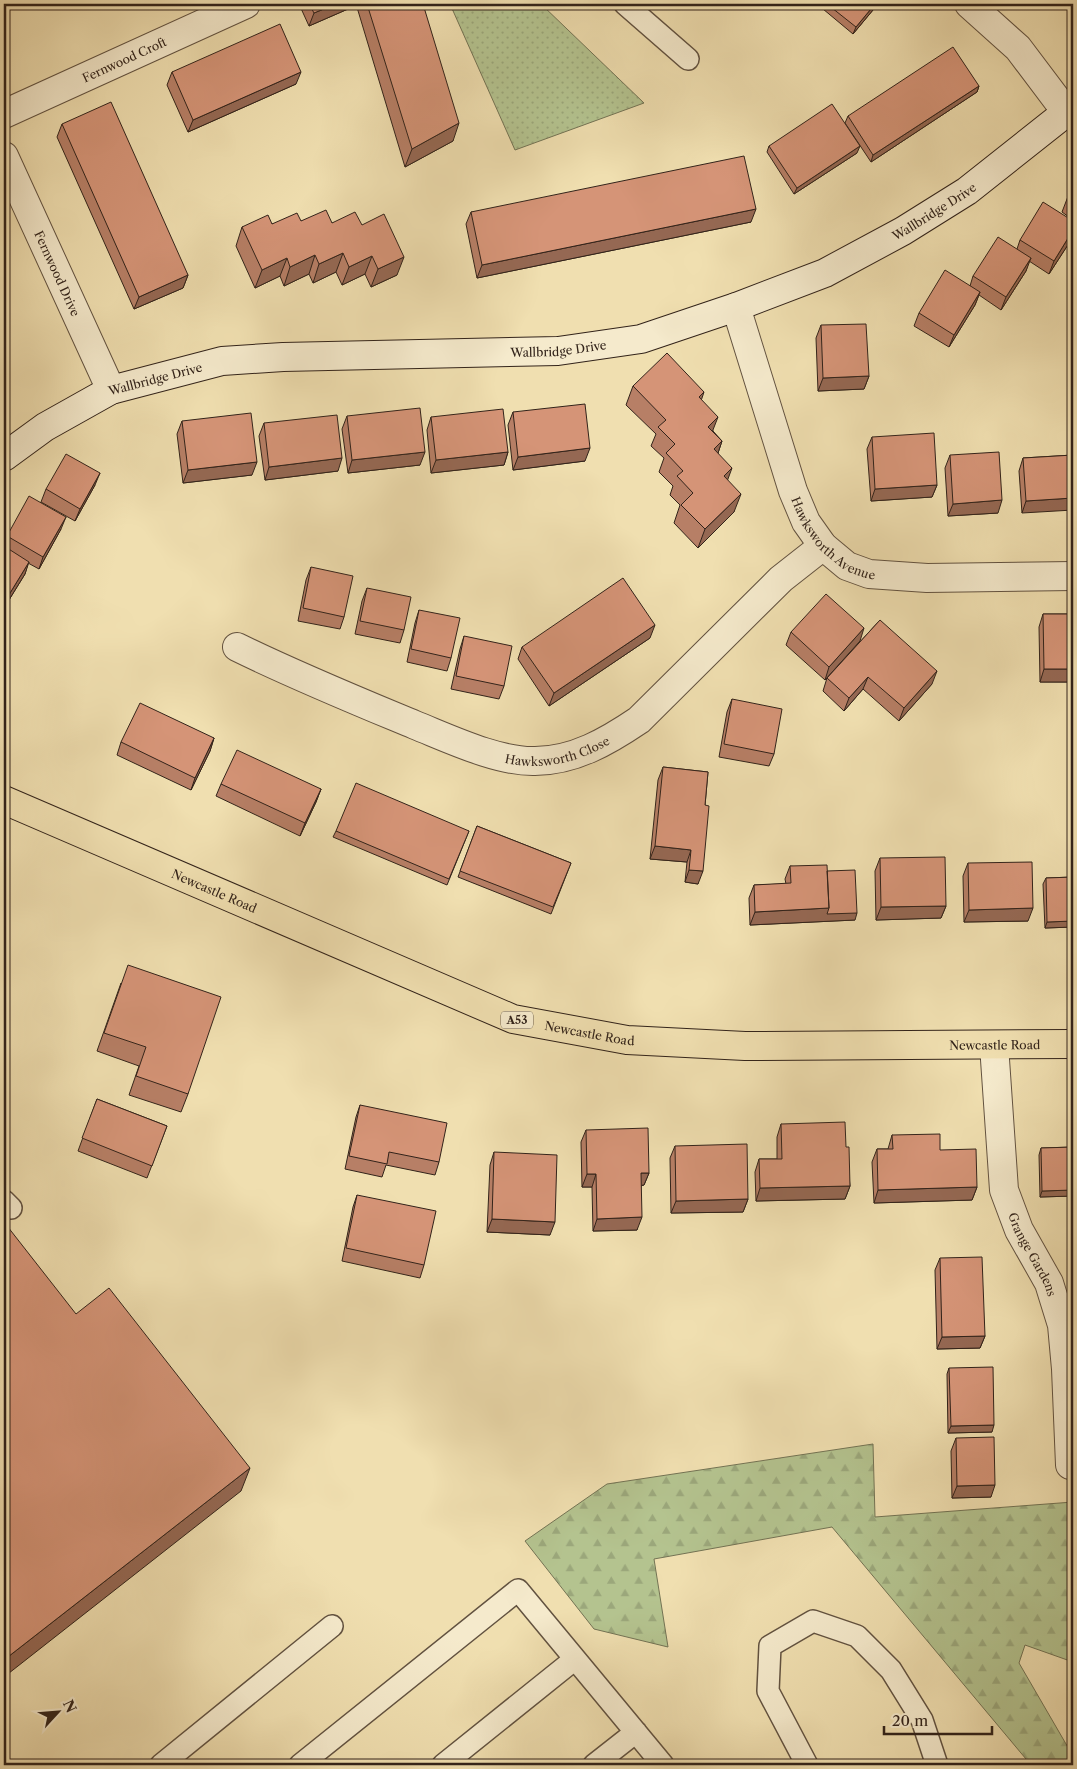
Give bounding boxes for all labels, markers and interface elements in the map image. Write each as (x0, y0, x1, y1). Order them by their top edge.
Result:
street label: Fernwood Croft (80, 33, 169, 85)
street label: Wallbridge Drive (888, 179, 979, 244)
street label: Fernwood Drive (32, 228, 84, 319)
street label: Wallbridge Drive (509, 337, 608, 360)
street label: Wallbridge Drive (106, 359, 204, 398)
street label: Hawksworth Avenue (789, 494, 876, 582)
street label: Hawksworth Close (504, 733, 612, 769)
street label: Newcastle Road (170, 866, 260, 916)
road number: A53 (501, 1012, 533, 1028)
street label: Newcastle Road (543, 1017, 636, 1048)
street label: Newcastle Road (949, 1037, 1041, 1052)
street label: Grange Gardens (1006, 1210, 1060, 1298)
north arrow (32, 1686, 82, 1736)
text: N (59, 1697, 80, 1716)
scale bar (884, 1704, 992, 1736)
text: 20 m (892, 1711, 928, 1730)

